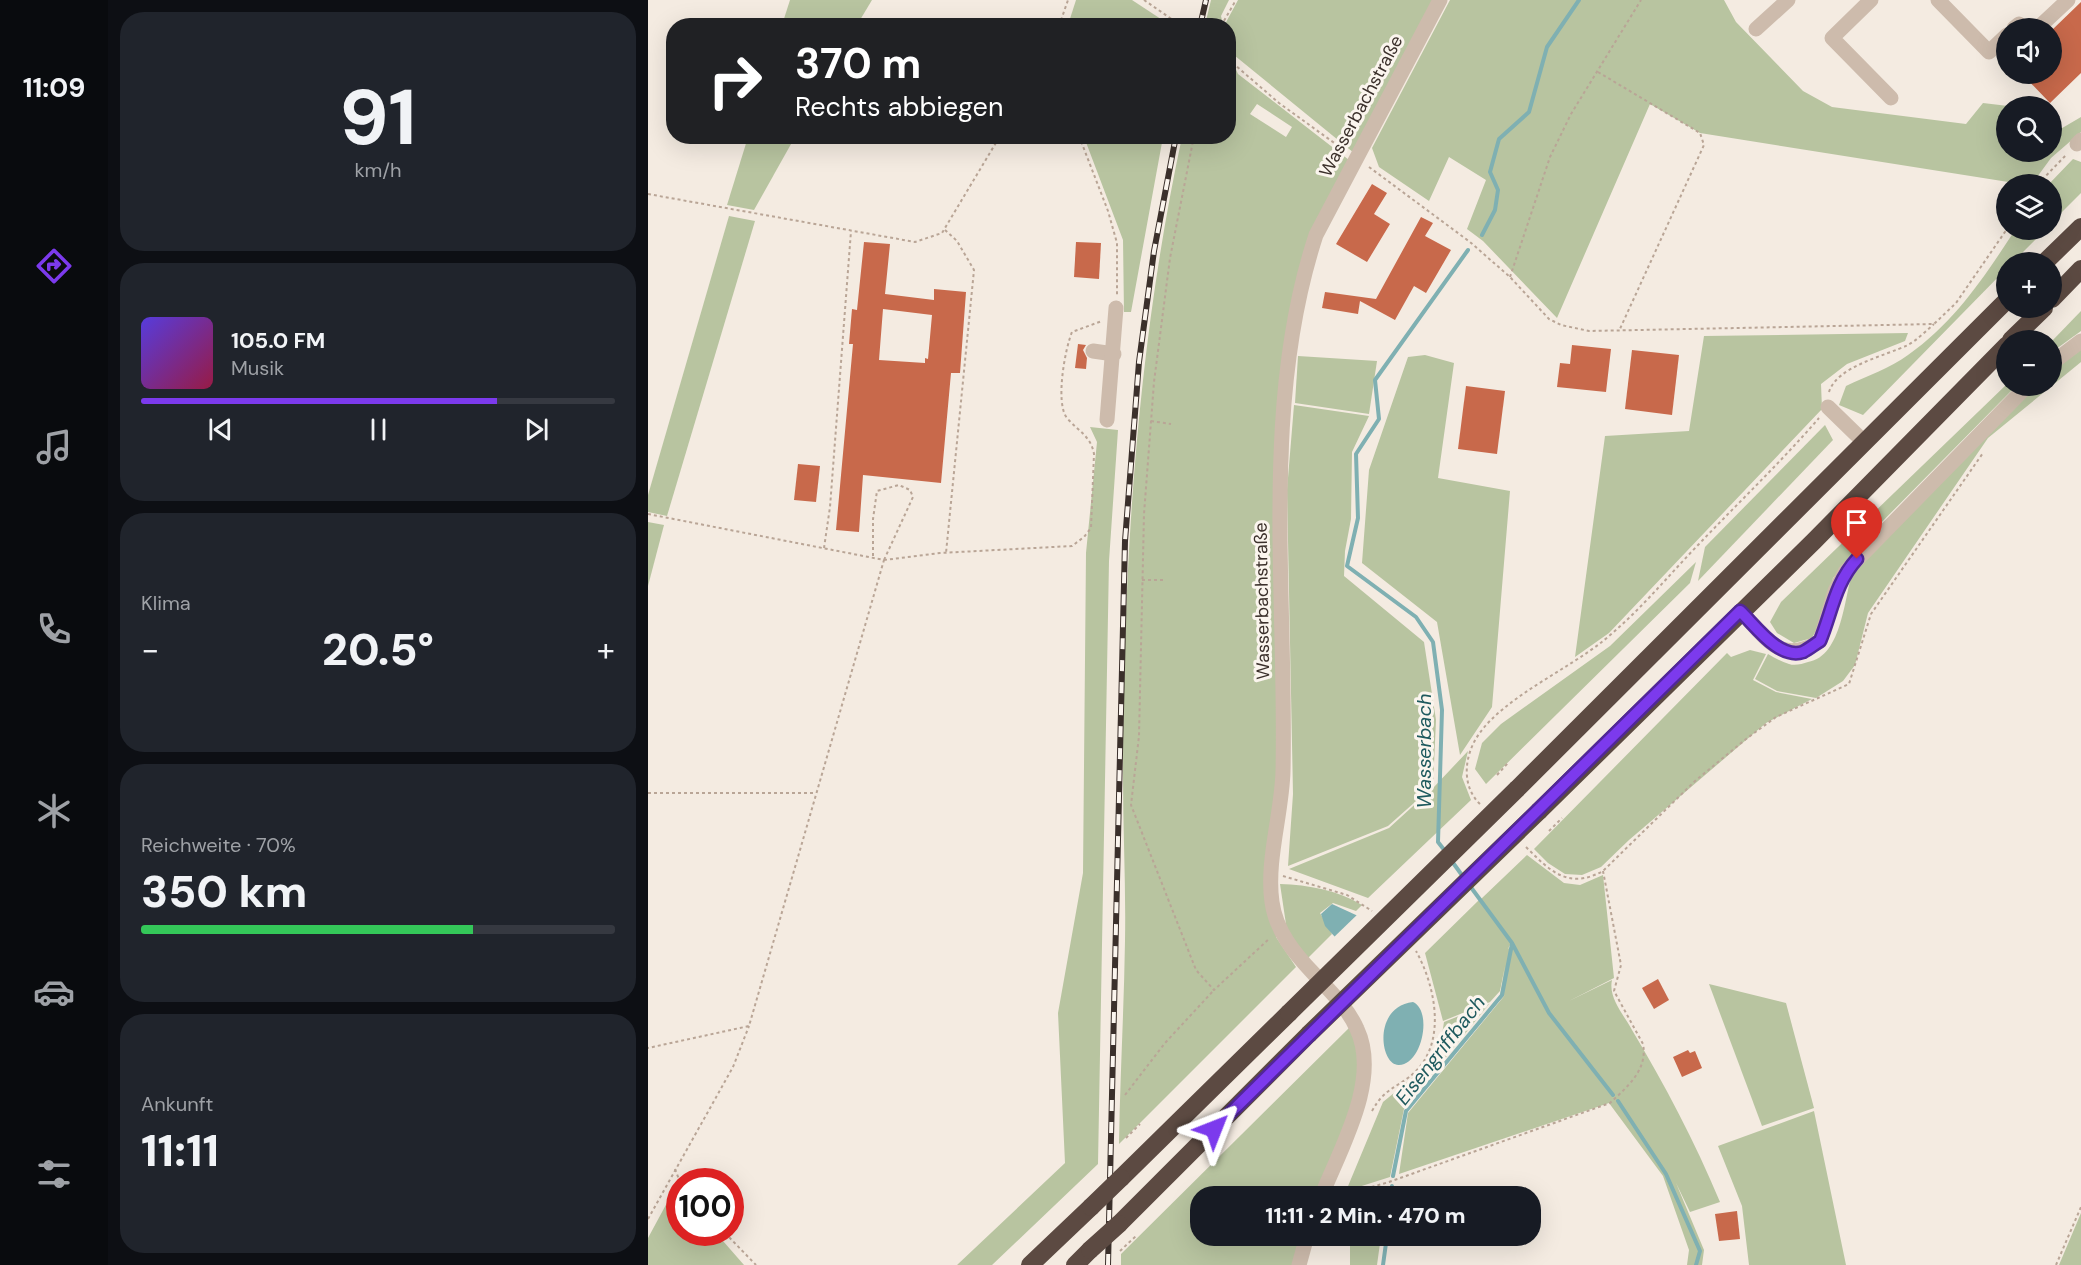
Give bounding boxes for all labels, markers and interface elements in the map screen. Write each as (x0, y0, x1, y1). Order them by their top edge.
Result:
map controls (1996, 18, 2062, 396)
button: sound (1996, 18, 2062, 84)
street label: Wasserbachstraße (1314, 31, 1408, 181)
text: 370 m (795, 36, 921, 91)
icon: right (696, 42, 774, 120)
text: 91 (339, 67, 417, 168)
text: 11:09 (23, 70, 85, 105)
text: Rechts abbiegen (795, 89, 1003, 124)
button: search (1996, 96, 2062, 162)
text: km/h (354, 157, 402, 183)
button: layers (1996, 174, 2062, 240)
icon: directions (33, 245, 75, 287)
button: + (1996, 252, 2062, 318)
text: 105.0 FM (231, 326, 325, 355)
button: − (1996, 330, 2062, 396)
text: Musik (231, 355, 284, 381)
icon: previous (204, 413, 237, 446)
icon: pause (362, 413, 395, 446)
icon: next (520, 413, 553, 446)
icon: music (33, 426, 75, 468)
pin (1831, 497, 1882, 559)
icon: arrive (1840, 506, 1873, 539)
street label: Wasserbachstraße (1249, 522, 1275, 680)
text: Klima (141, 590, 191, 616)
icon: phone (33, 608, 75, 650)
text: 20.5° (322, 620, 434, 679)
text: − (141, 628, 159, 671)
text: + (597, 628, 615, 671)
water label: Wasserbach (1411, 694, 1437, 808)
icon: climate (33, 790, 75, 832)
text: Reichweite · 70% (141, 832, 296, 858)
text: 350 km (141, 862, 307, 921)
icon: car (33, 971, 75, 1013)
water label: Eisengriffbach (1389, 990, 1491, 1110)
text: Ankunft (141, 1091, 213, 1117)
position arrow (1182, 1097, 1246, 1161)
text: 11:11 (141, 1121, 219, 1180)
icon: filters (33, 1153, 75, 1195)
speed limit sign: 100 (666, 1168, 744, 1246)
text: 11:11 · 2 Min. · 470 m (1265, 1201, 1466, 1230)

